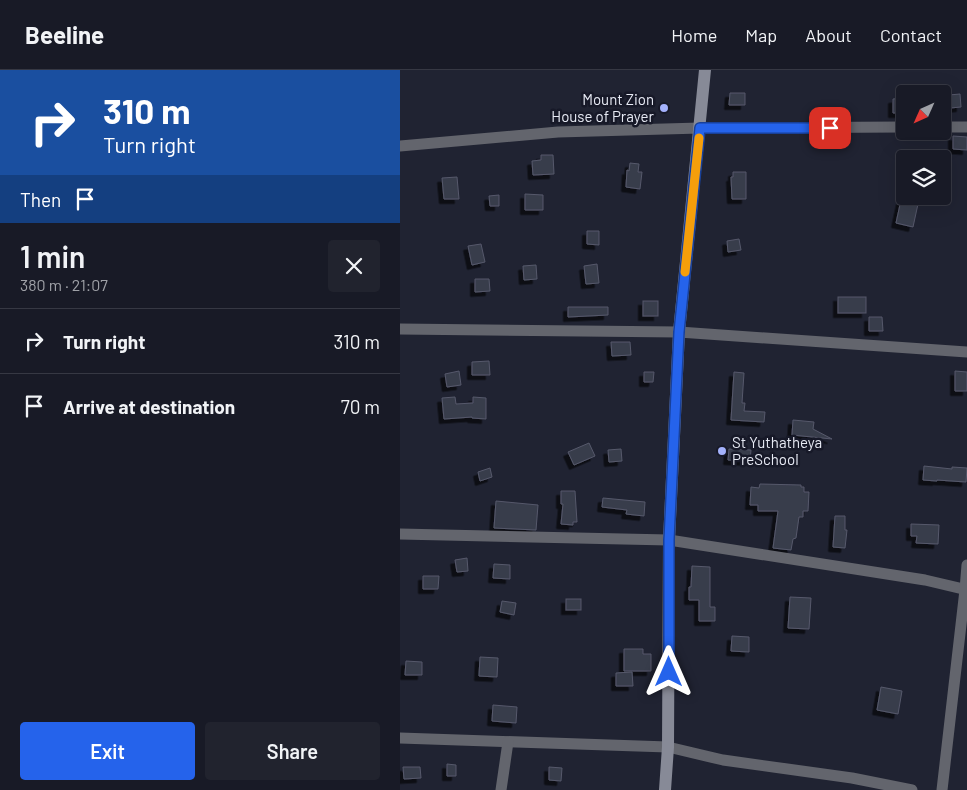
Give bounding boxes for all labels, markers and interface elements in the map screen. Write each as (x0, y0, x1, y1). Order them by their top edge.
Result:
text: Beeline (25, 20, 104, 49)
text: Home (671, 24, 717, 46)
text: Map (745, 24, 777, 46)
text: About (805, 24, 852, 46)
text: Contact (880, 24, 942, 46)
north arrow (896, 85, 951, 140)
map controls (896, 85, 951, 205)
text: 310 m (103, 89, 190, 131)
icon: right (20, 90, 85, 155)
place label: Mount Zion House of Prayer (551, 90, 655, 125)
marker: Mount Zion House of Prayer (658, 102, 670, 114)
pin (809, 107, 851, 149)
icon: arrive (816, 114, 844, 142)
text: Turn right (103, 131, 196, 157)
button: layers (896, 150, 951, 205)
icon: arrive (71, 185, 99, 213)
text: Then (20, 188, 61, 211)
text: 1 min (20, 238, 85, 274)
button: close (328, 240, 380, 292)
text: 380 m · 21:07 (20, 275, 108, 294)
icon: right (20, 327, 48, 355)
text: Turn right (63, 330, 145, 353)
text: 310 m (333, 330, 380, 353)
icon: arrive (20, 392, 48, 420)
text: Arrive at destination (63, 395, 235, 418)
text: 70 m (341, 395, 380, 418)
place label: St Yuthatheya PreSchool (732, 433, 822, 468)
marker: St Yuthatheya PreSchool (716, 445, 728, 457)
position arrow (642, 645, 694, 697)
button: Exit (20, 722, 195, 780)
button: Share (205, 722, 380, 780)

